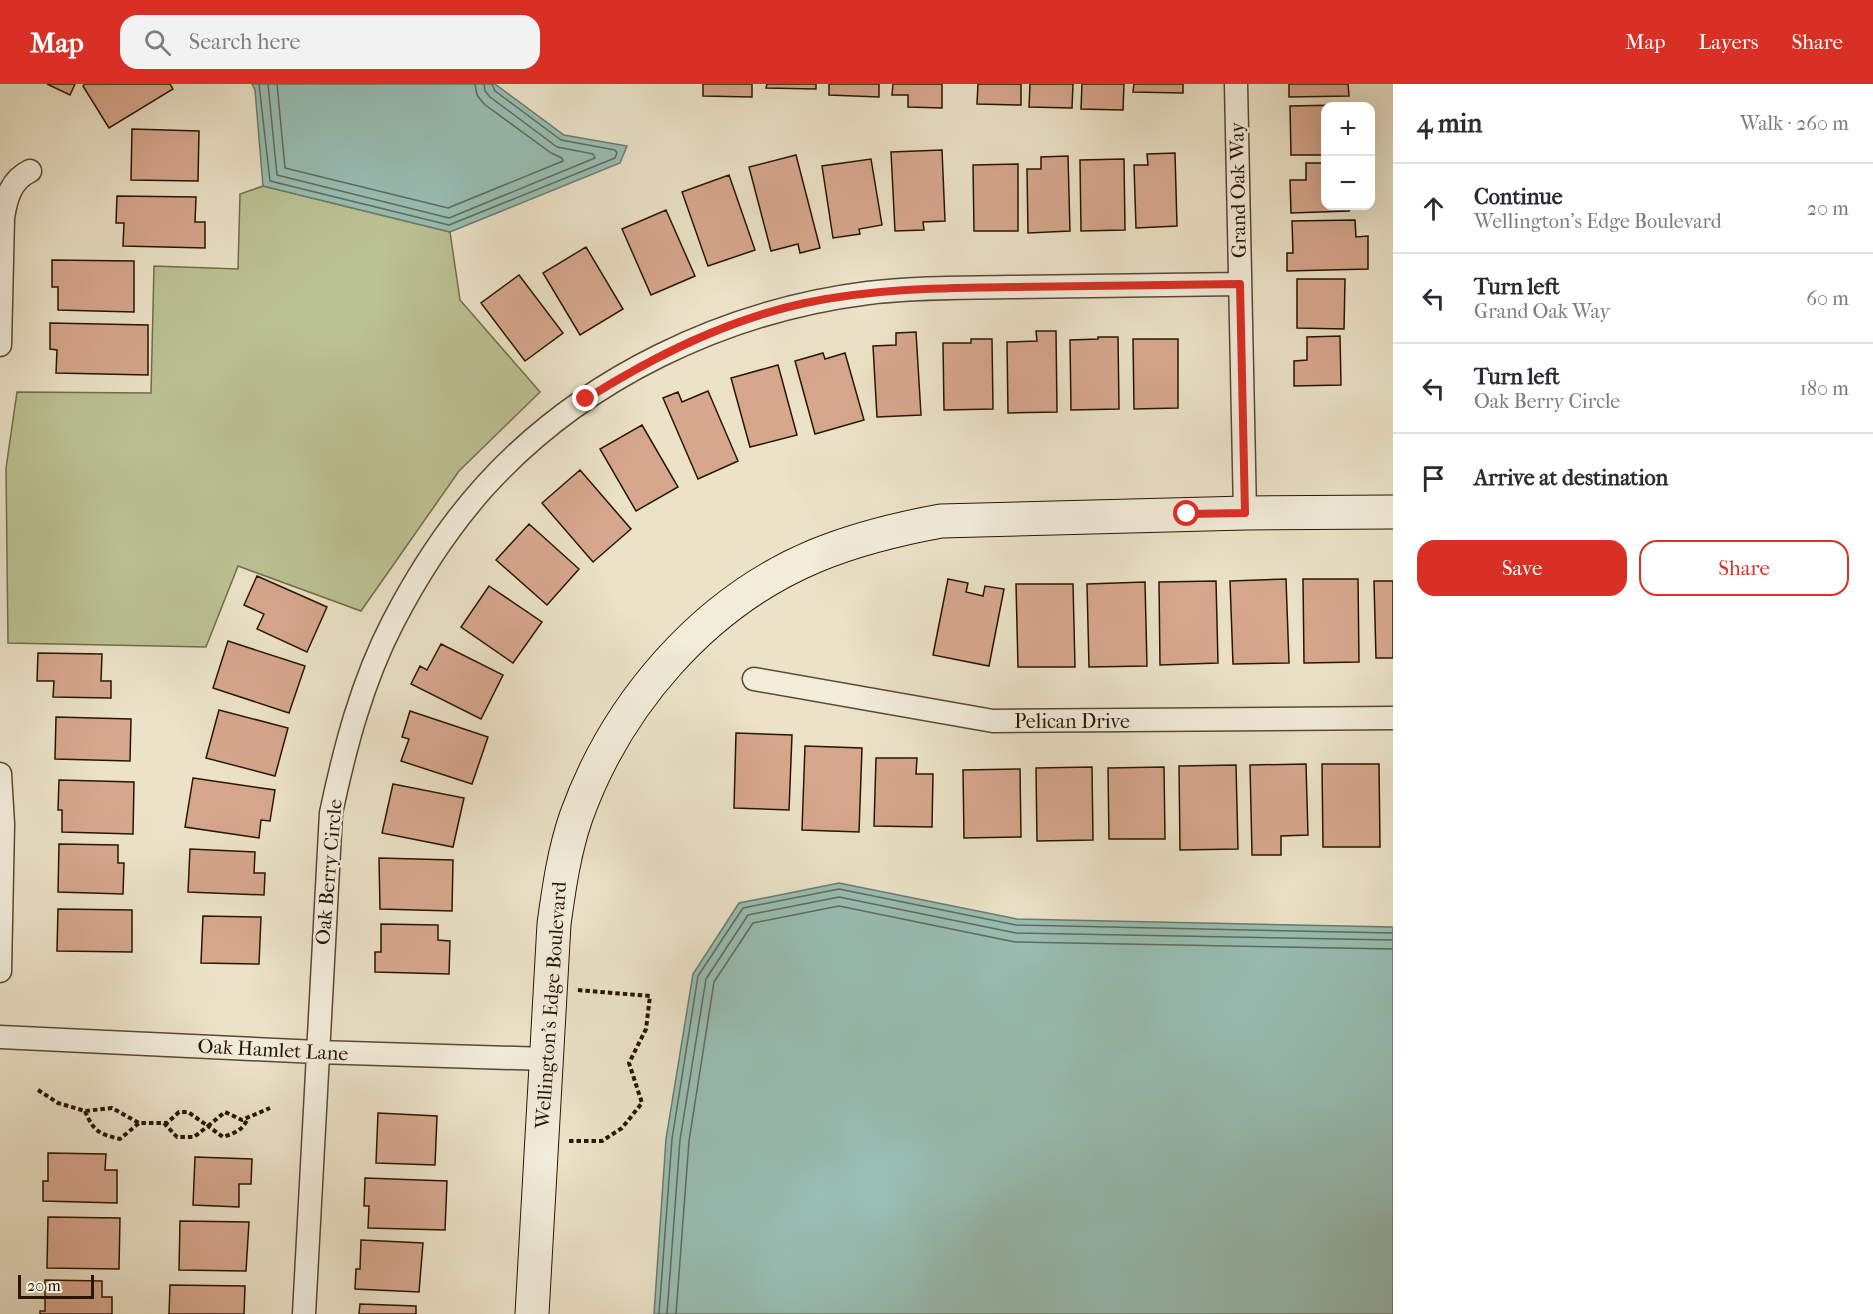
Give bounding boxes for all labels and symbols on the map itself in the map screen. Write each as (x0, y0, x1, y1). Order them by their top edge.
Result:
street label: Grand Oak Way (1225, 120, 1251, 258)
route end (572, 385, 598, 411)
route start (1173, 500, 1199, 526)
street label: Pelican Drive (1014, 710, 1130, 733)
street label: Oak Berry Circle (311, 798, 347, 946)
street label: Wellington's Edge Boulevard (531, 880, 571, 1130)
street label: Oak Hamlet Lane (197, 1035, 349, 1065)
scale bar (18, 1272, 94, 1300)

